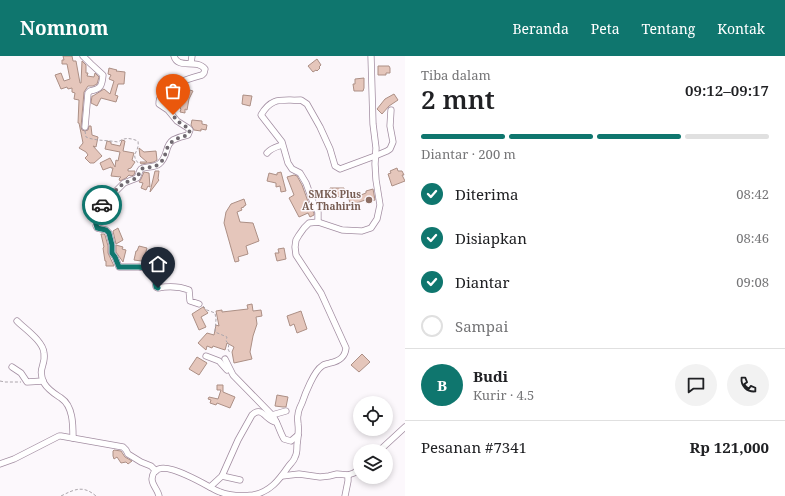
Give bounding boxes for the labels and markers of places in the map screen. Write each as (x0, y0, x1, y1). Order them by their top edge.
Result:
pin (156, 74, 190, 115)
place label: SMKS Plus At Thahirin (302, 187, 361, 213)
marker: SMKS Plus At Thahirin (364, 195, 374, 205)
pin (141, 247, 175, 288)

